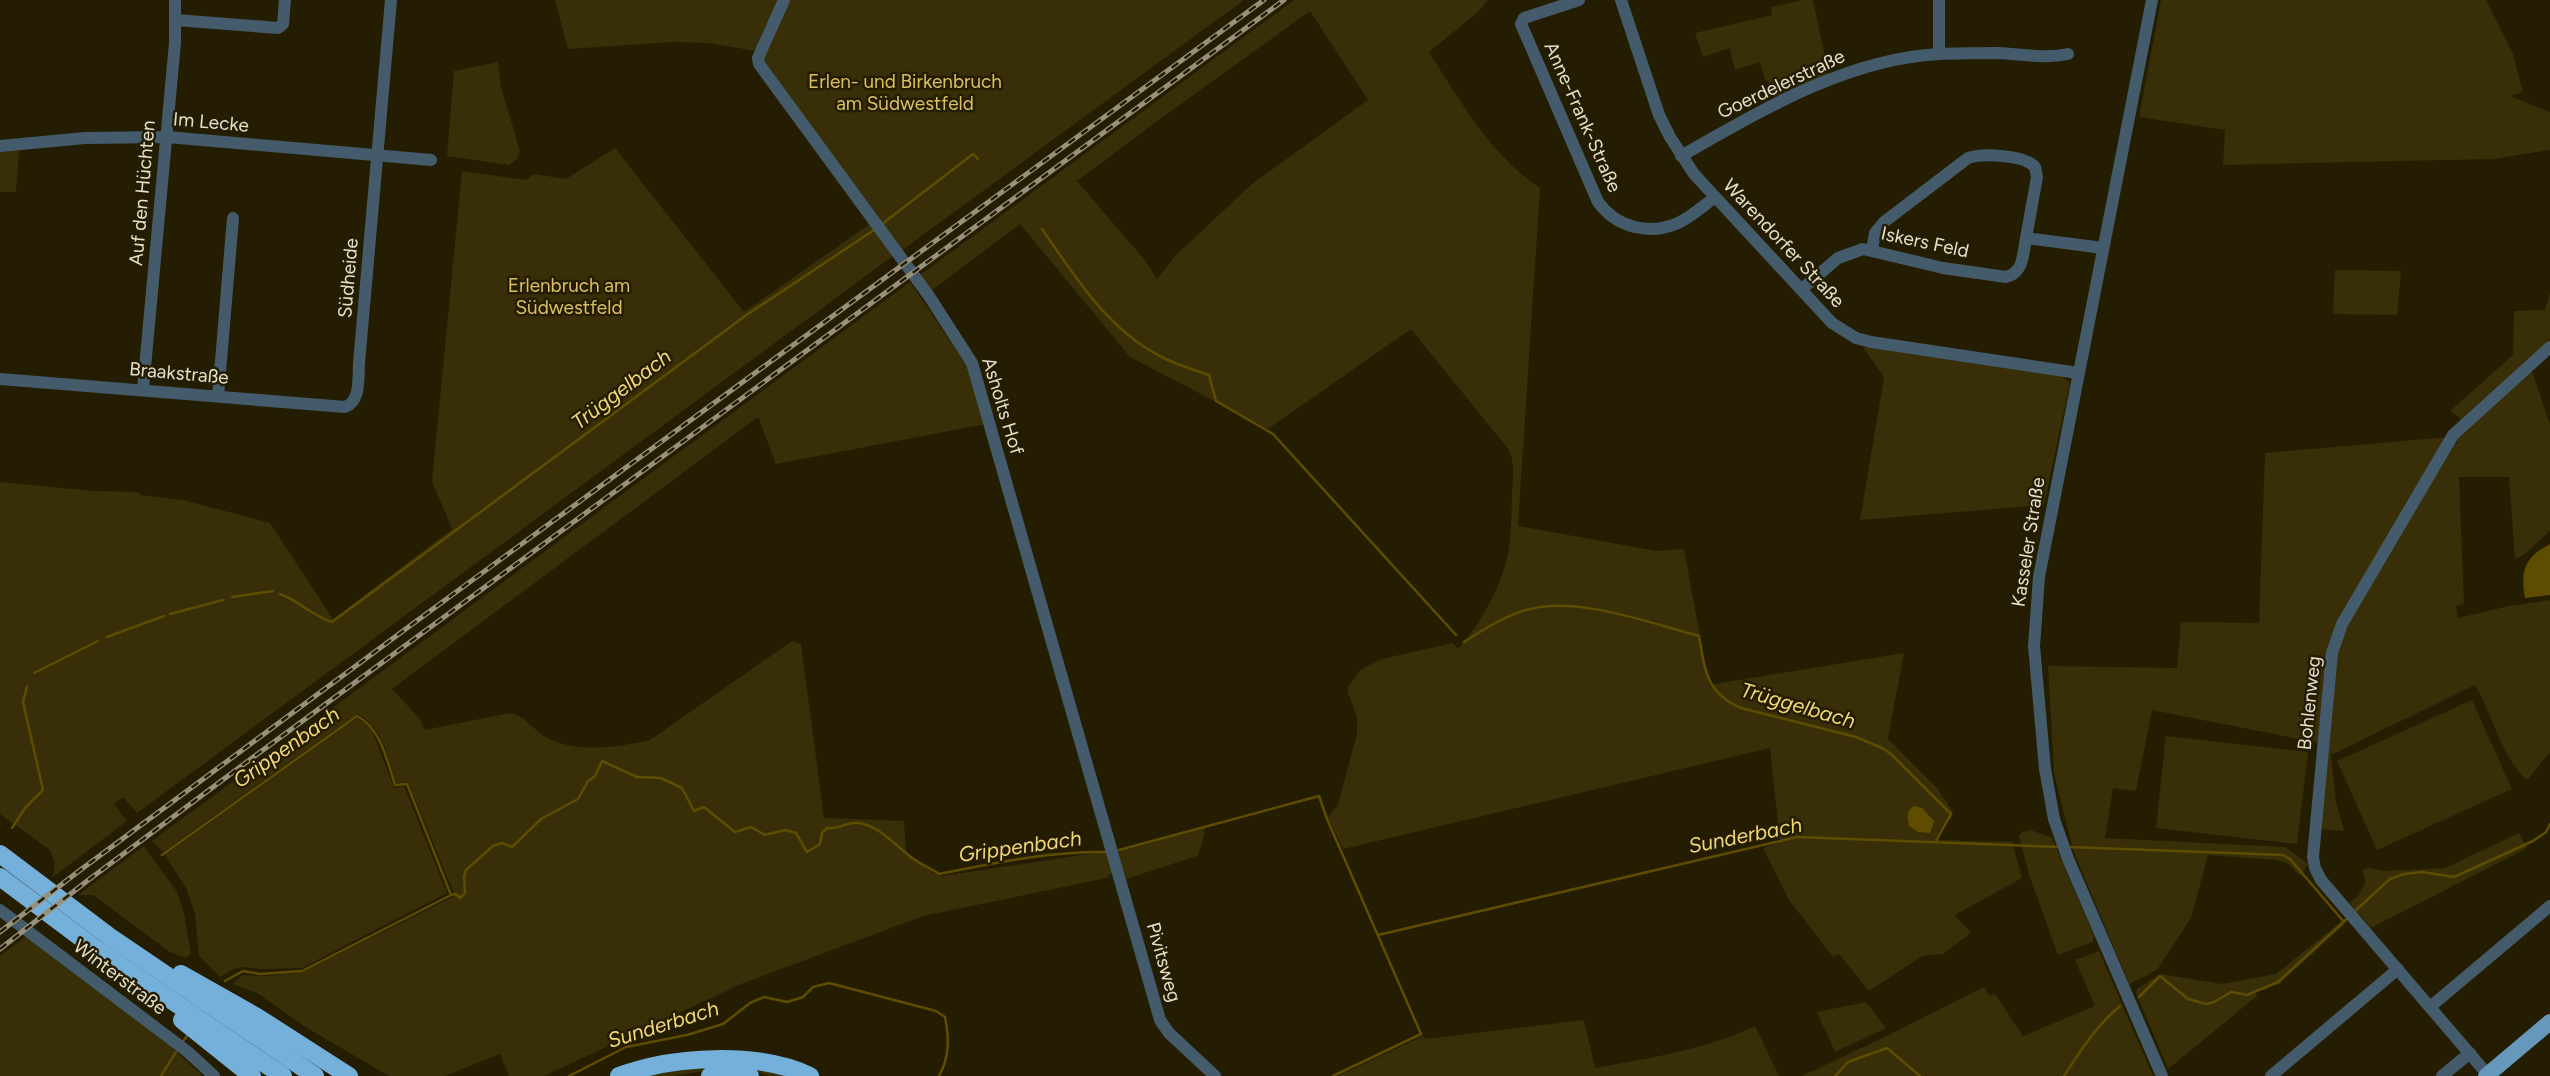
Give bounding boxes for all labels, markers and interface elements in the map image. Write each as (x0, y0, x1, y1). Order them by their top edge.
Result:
street label: Anne-Frank-Straße (1539, 38, 1627, 196)
street label: Goerdelerstraße (1714, 44, 1848, 124)
park label: Erlen- und Birkenbruch am Südwestfeld (808, 70, 1002, 115)
street label: Im Lecke (172, 107, 250, 137)
street label: Auf den Hüchten (124, 119, 160, 267)
street label: Warendorfer Straße (1718, 174, 1850, 312)
street label: Iskers Feld (1879, 221, 1971, 263)
street label: Südheide (333, 237, 363, 319)
park label: Erlenbruch am Südwestfeld (508, 274, 630, 319)
water label: Trüggelbach (566, 343, 676, 434)
street label: Asholts Hof (977, 355, 1029, 457)
street label: Braakstraße (128, 357, 230, 389)
street label: Kasseler Straße (2006, 476, 2050, 608)
street label: Bohlenweg (2293, 655, 2325, 751)
water label: Trüggelbach (1738, 677, 1858, 733)
water label: Grippenbach (228, 701, 344, 793)
water label: Sunderbach (1686, 812, 1804, 858)
water label: Grippenbach (957, 825, 1083, 867)
street label: Pivitsweg (1142, 919, 1186, 1005)
street label: Winterstraße (69, 935, 171, 1019)
water label: Sunderbach (604, 995, 722, 1053)

